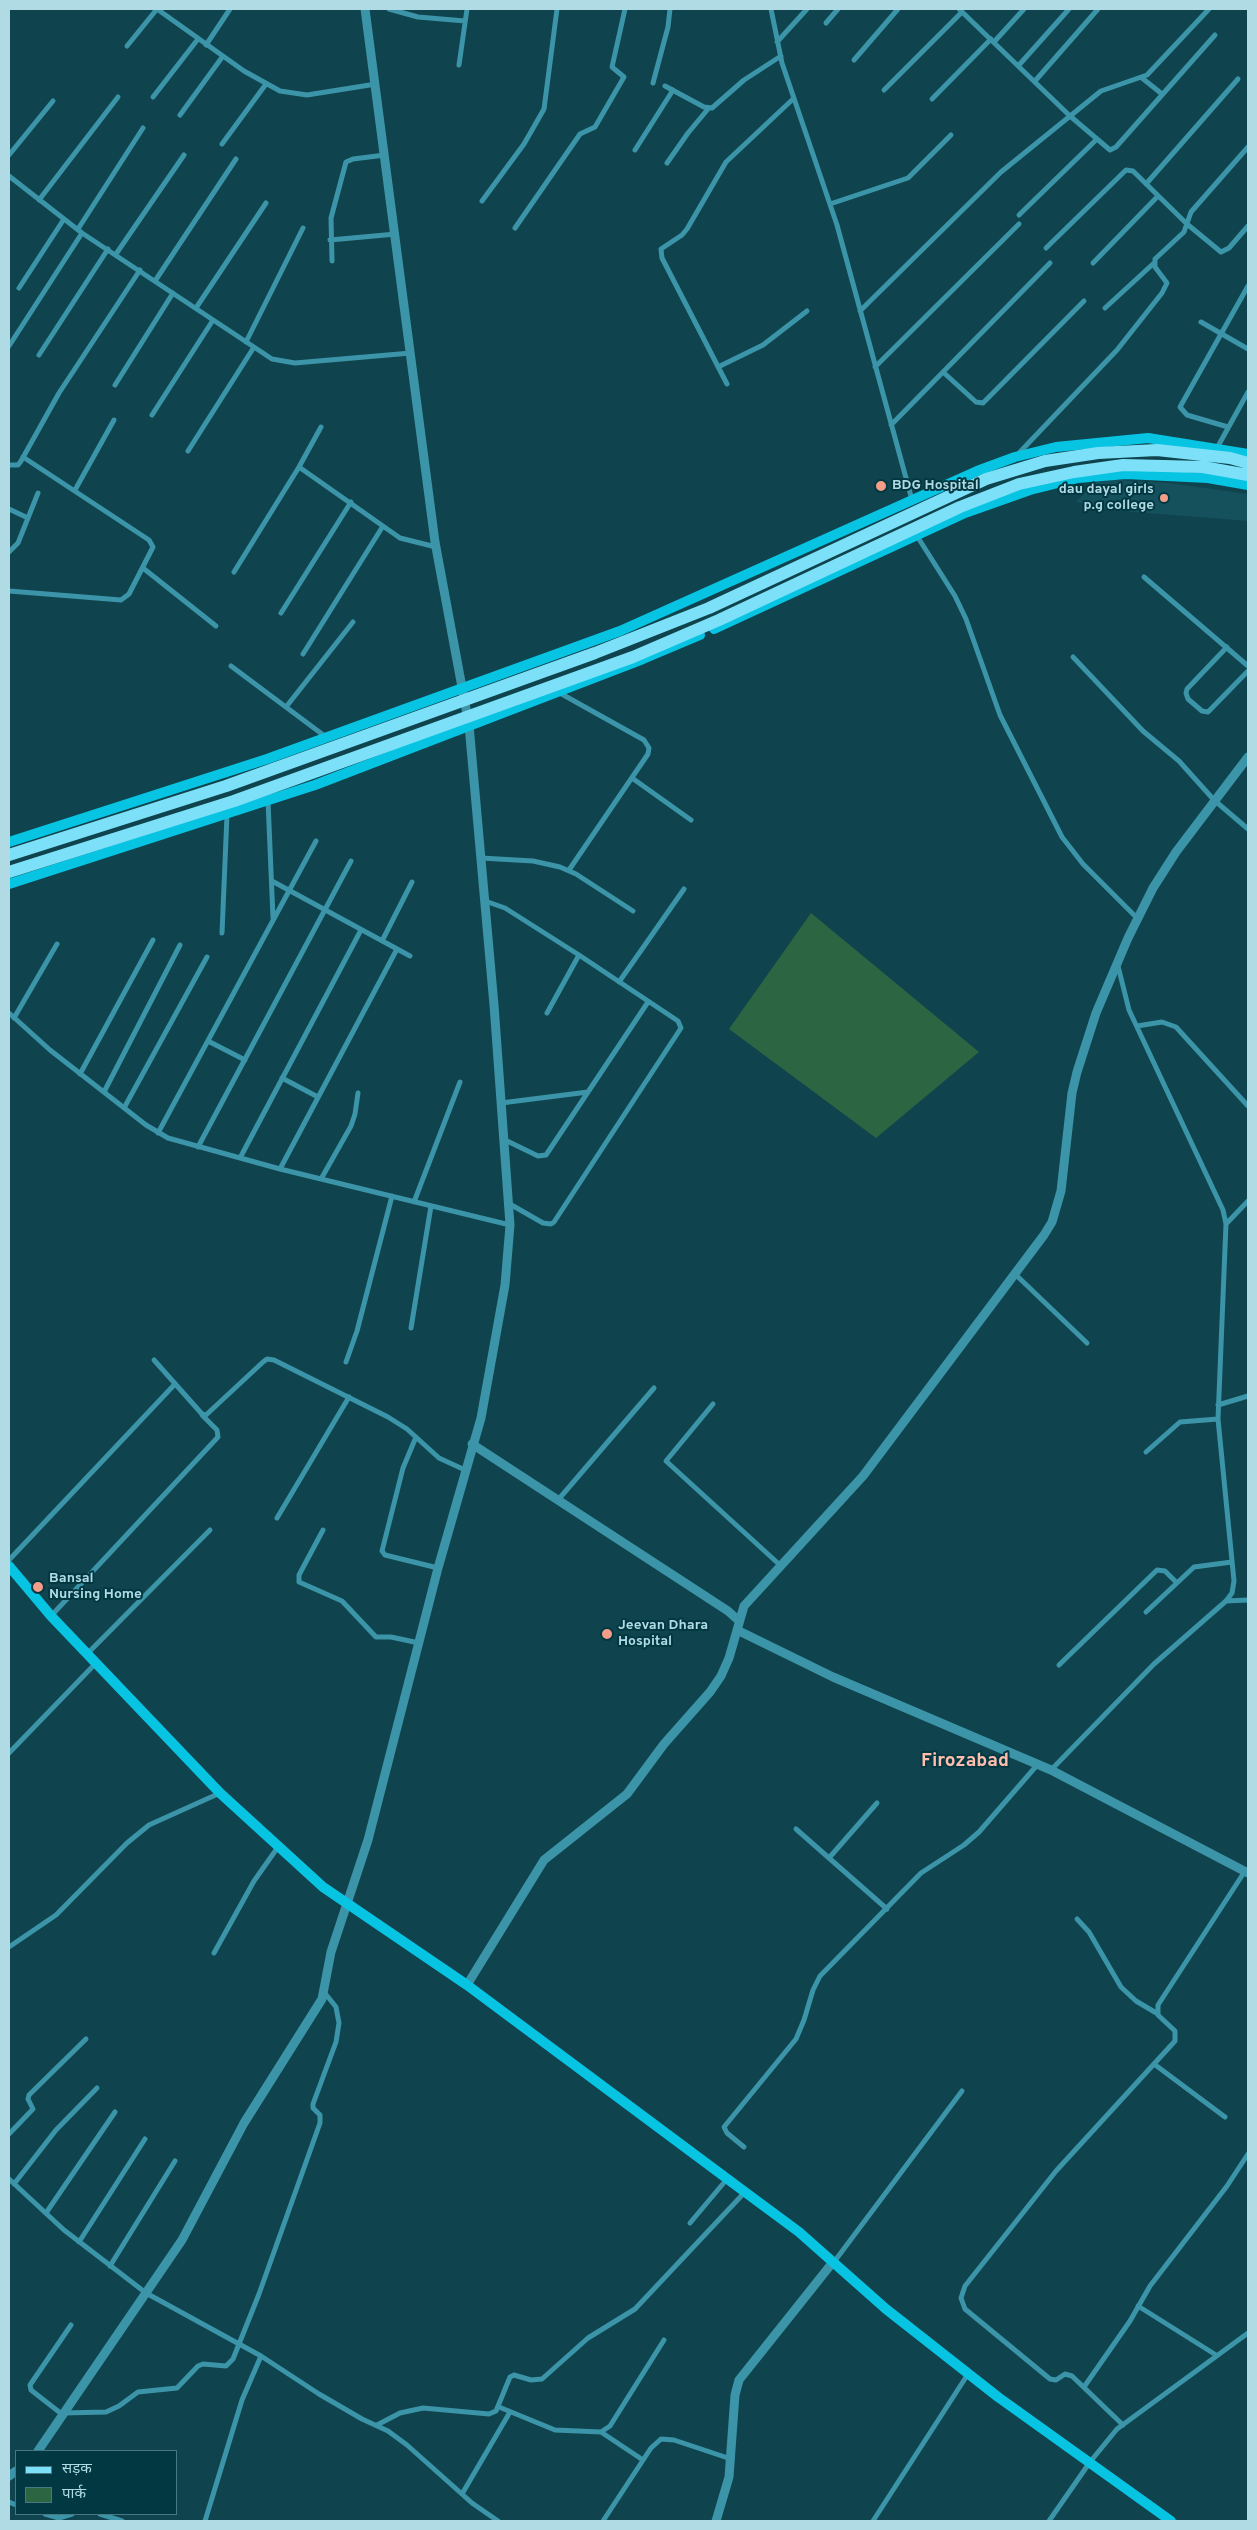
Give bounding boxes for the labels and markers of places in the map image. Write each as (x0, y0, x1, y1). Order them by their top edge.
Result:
place label: BDG Hospital (892, 478, 979, 494)
marker: BDG Hospital (874, 479, 888, 493)
place label: dau dayal girls p.g college (1059, 482, 1154, 514)
marker: dau dayal girls p.g college (1158, 492, 1170, 504)
place label: Bansal Nursing Home (49, 1571, 142, 1604)
marker: Bansal Nursing Home (31, 1580, 45, 1594)
place label: Jeevan Dhara Hospital (618, 1618, 708, 1650)
marker: Jeevan Dhara Hospital (600, 1627, 614, 1641)

